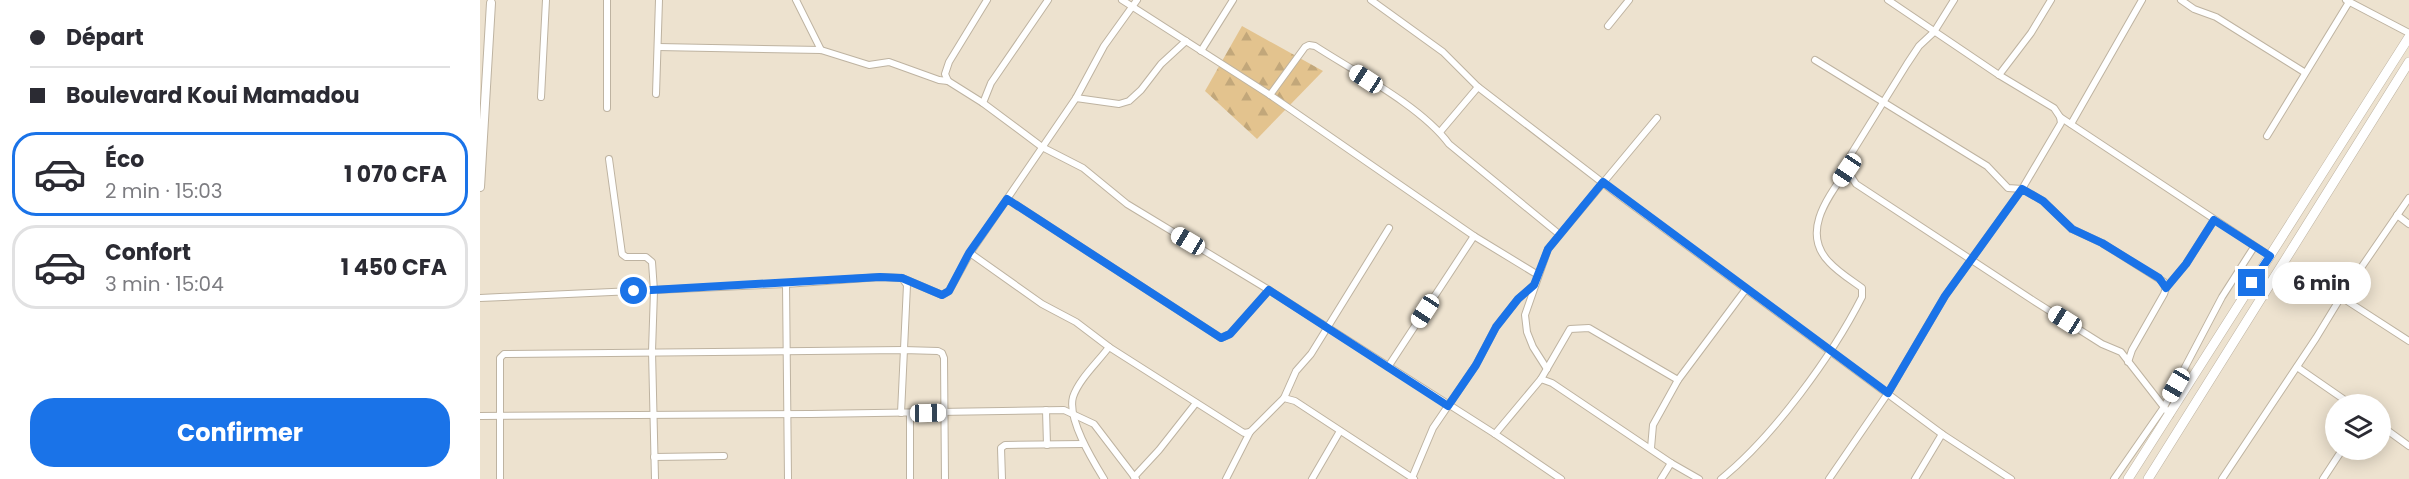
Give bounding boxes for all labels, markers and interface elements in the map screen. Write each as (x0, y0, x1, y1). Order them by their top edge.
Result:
text: Départ (66, 22, 144, 53)
car (1346, 62, 1386, 96)
text: Boulevard Koui Mamadou (66, 80, 360, 111)
text: Éco (105, 144, 144, 175)
icon: car (33, 147, 87, 201)
car (1829, 150, 1865, 190)
text: 1 070 CFA (344, 159, 447, 190)
text: 2 min · 15:03 (105, 177, 223, 205)
car (1168, 224, 1208, 258)
text: Confort (105, 237, 191, 268)
icon: car (33, 240, 87, 294)
text: 1 450 CFA (341, 252, 447, 283)
callout: 6 min (2273, 262, 2372, 304)
route end (2238, 269, 2265, 296)
text: 6 min (2293, 269, 2350, 297)
text: 3 min · 15:04 (105, 270, 224, 298)
route start (620, 277, 647, 304)
car (1408, 291, 1442, 331)
car (2045, 303, 2085, 337)
car (2159, 365, 2193, 405)
map controls (2325, 394, 2391, 460)
button: layers (2325, 394, 2391, 460)
button: Confirmer (30, 398, 450, 467)
car (910, 404, 946, 422)

